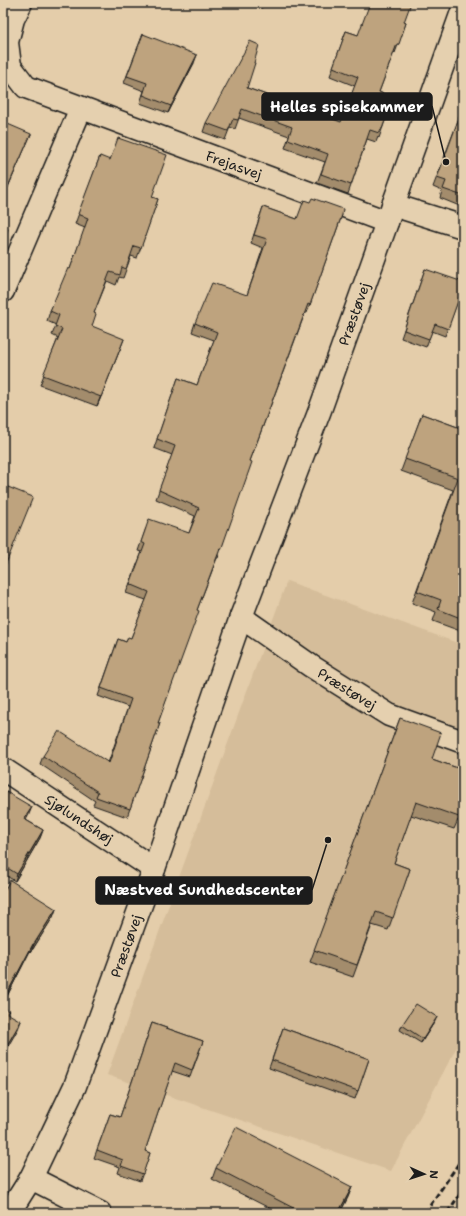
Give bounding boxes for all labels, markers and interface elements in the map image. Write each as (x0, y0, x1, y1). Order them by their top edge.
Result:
callout: Helles spisekammer (262, 93, 432, 120)
text: Helles spisekammer (270, 97, 424, 117)
street label: Frejasvej (203, 147, 265, 183)
street label: Præstøvej (334, 280, 374, 348)
street label: Præstøvej (314, 664, 380, 714)
street label: Sjølundshøj (41, 790, 117, 848)
callout: Næstved Sundhedscenter (96, 877, 312, 904)
text: Næstved Sundhedscenter (104, 880, 304, 900)
street label: Præstøvej (106, 912, 146, 980)
north arrow (404, 1154, 444, 1194)
text: N (426, 1170, 441, 1180)

